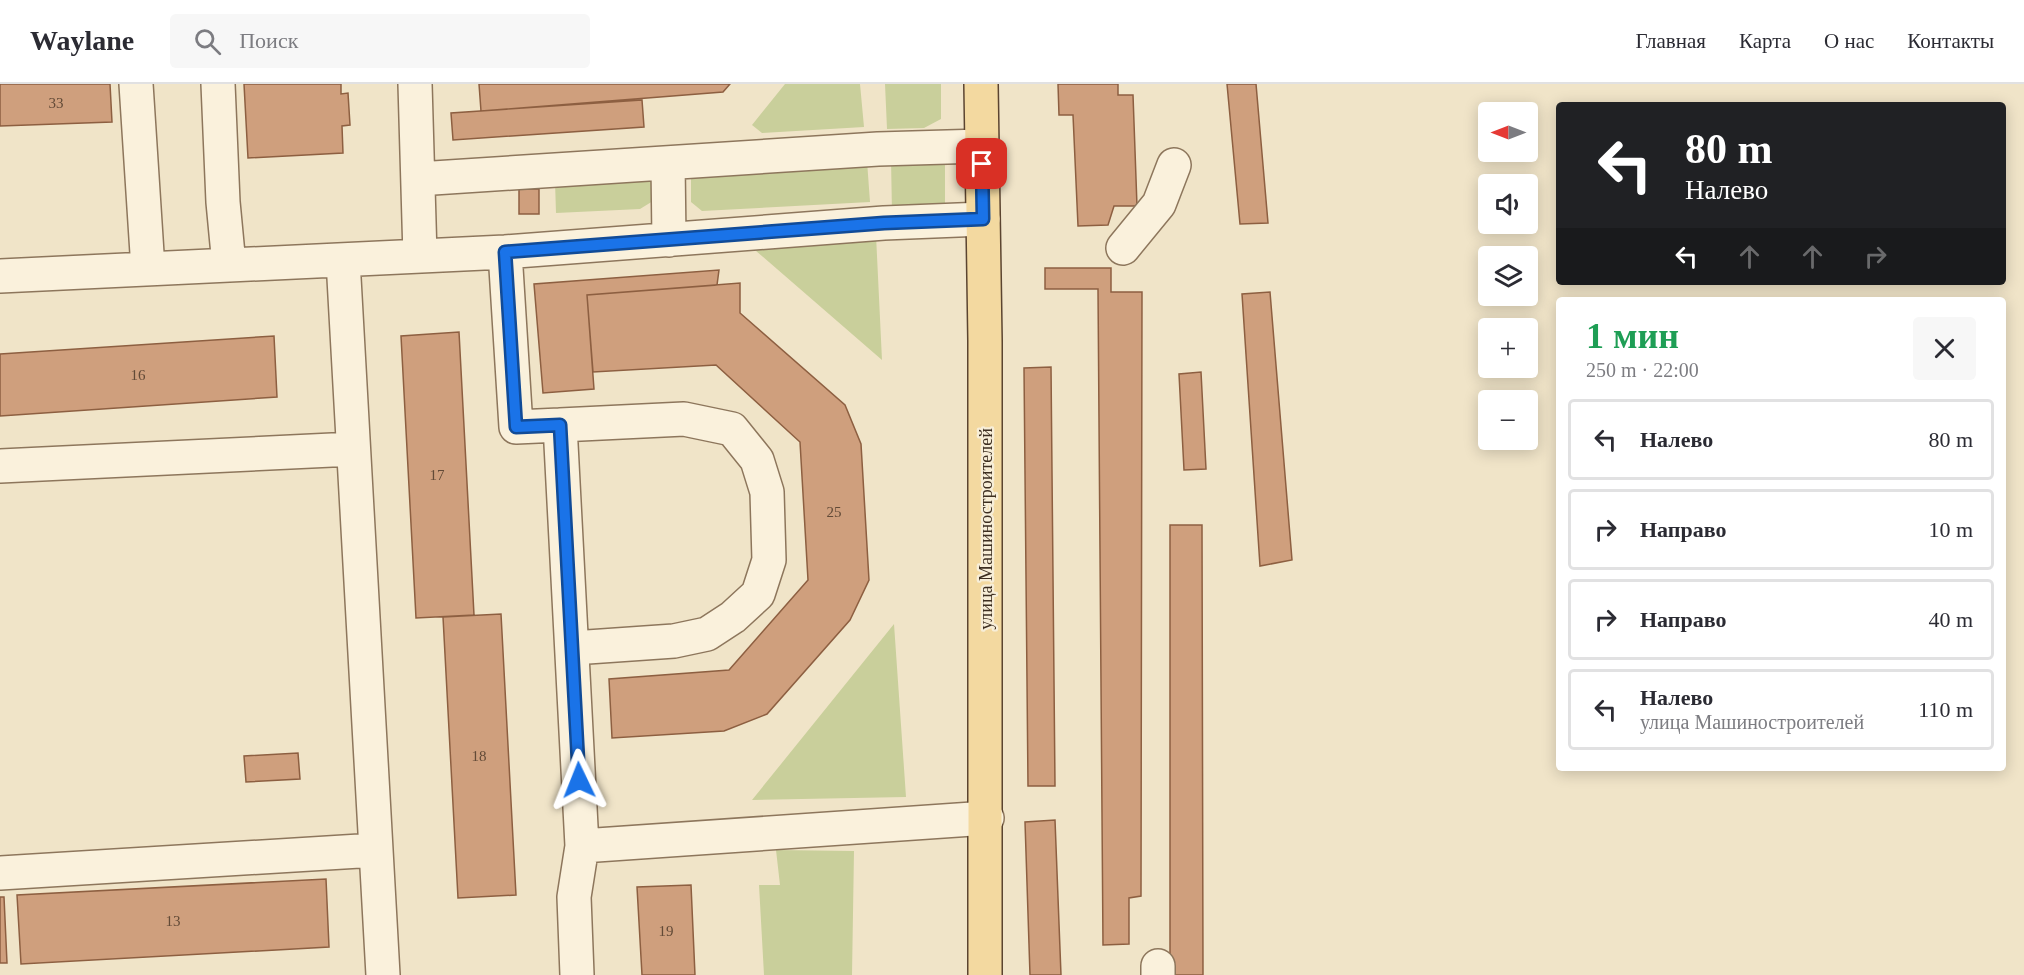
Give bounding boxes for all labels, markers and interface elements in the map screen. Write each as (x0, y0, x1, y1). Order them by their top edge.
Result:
search box (170, 14, 590, 68)
text: Waylane (30, 25, 134, 56)
icon: search (191, 25, 224, 58)
text: Поиск (239, 28, 298, 53)
text: Главная (1636, 29, 1706, 53)
text: Карта (1739, 29, 1791, 53)
text: О нас (1824, 29, 1874, 53)
text: Контакты (1907, 29, 1994, 53)
house number: 33 (49, 95, 64, 111)
north arrow (1478, 102, 1538, 162)
map controls (1478, 102, 1538, 450)
icon: left (1586, 126, 1664, 204)
text: 80 m (1685, 126, 1773, 172)
pin (956, 138, 1007, 189)
icon: arrive (965, 147, 998, 180)
button: sound (1478, 174, 1538, 234)
text: Налево (1685, 175, 1768, 205)
icon: left (1670, 240, 1703, 273)
icon: ahead (1733, 240, 1766, 273)
icon: ahead (1796, 240, 1829, 273)
icon: right (1859, 240, 1892, 273)
button: layers (1478, 246, 1538, 306)
text: 1 мин (1586, 316, 1679, 356)
button: close (1913, 317, 1976, 380)
button: + (1478, 318, 1538, 378)
text: 250 m · 22:00 (1586, 359, 1699, 381)
house number: 16 (131, 367, 146, 383)
button: − (1478, 390, 1538, 450)
icon: left (1589, 423, 1622, 456)
text: Налево (1640, 427, 1713, 452)
text: 80 m (1928, 427, 1973, 452)
street label: улица Машиностроителей (976, 428, 996, 630)
house number: 17 (430, 467, 445, 483)
house number: 25 (827, 504, 842, 520)
icon: right (1589, 513, 1622, 546)
text: Направо (1640, 517, 1726, 542)
text: 10 m (1928, 517, 1973, 542)
icon: right (1589, 603, 1622, 636)
text: Направо (1640, 607, 1726, 632)
text: 40 m (1928, 607, 1973, 632)
text: Налево (1640, 685, 1713, 710)
icon: left (1589, 693, 1622, 726)
text: 110 m (1918, 697, 1973, 722)
text: улица Машиностроителей (1640, 711, 1864, 733)
house number: 18 (472, 748, 487, 764)
position arrow (547, 748, 611, 812)
house number: 13 (166, 913, 181, 929)
house number: 19 (659, 923, 674, 939)

